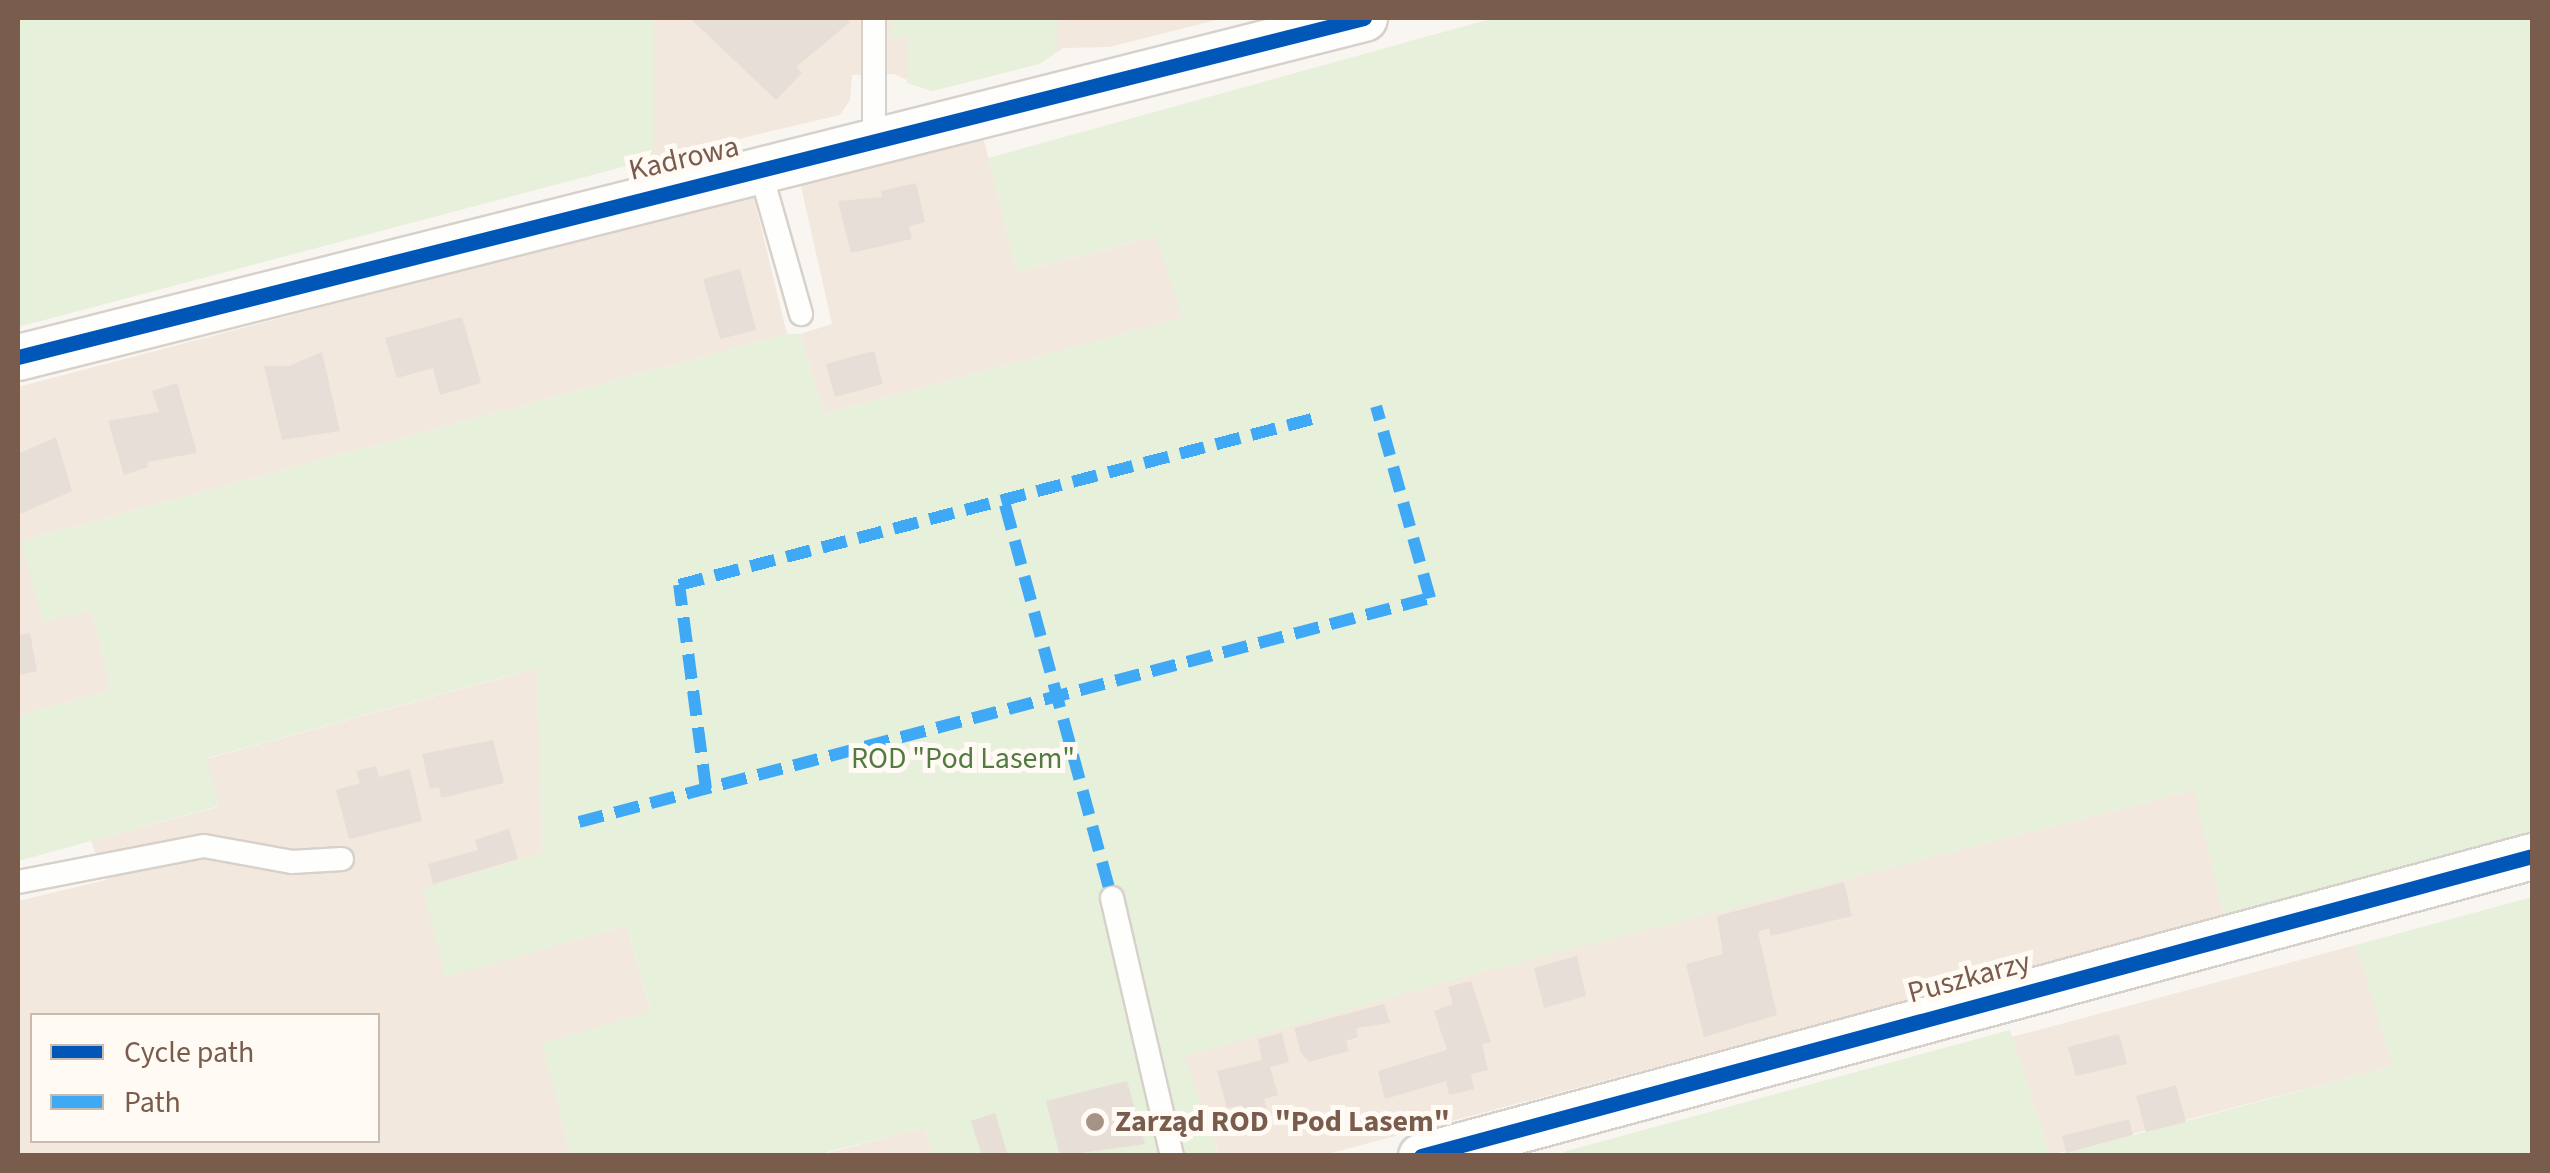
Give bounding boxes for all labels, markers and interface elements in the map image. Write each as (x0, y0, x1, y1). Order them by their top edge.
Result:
street label: Kadrowa (625, 129, 743, 189)
park label: ROD "Pod Lasem" (851, 741, 1075, 777)
street label: Puszkarzy (1904, 944, 2034, 1012)
legend (30, 1013, 380, 1143)
text: Cycle path (124, 1031, 254, 1074)
text: Path (124, 1081, 181, 1124)
place label: Zarząd ROD "Pod Lasem" (1115, 1104, 1450, 1140)
marker: Zarząd ROD "Pod Lasem" (1084, 1111, 1106, 1133)

